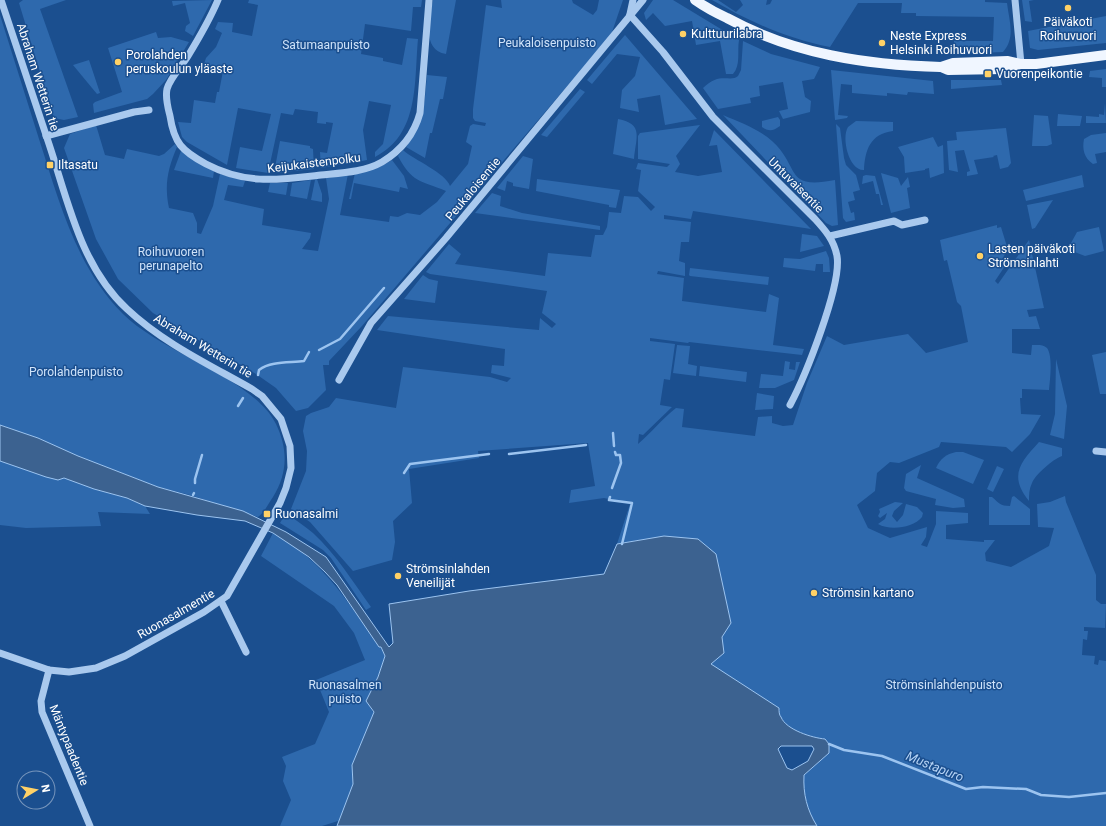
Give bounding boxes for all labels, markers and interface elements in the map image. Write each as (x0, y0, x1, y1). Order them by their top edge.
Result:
marker: Päiväkoti Roihuvuori (1063, 3, 1073, 13)
place label: Päiväkoti Roihuvuori (1040, 15, 1096, 43)
street label: Abraham Wetterin tie (14, 21, 62, 133)
place label: Kulttuurilabra (691, 27, 763, 41)
marker: Kulttuurilabra (678, 29, 688, 39)
place label: Neste Express Helsinki Roihuvuori (890, 29, 992, 57)
park label: Peukaloisenpuisto (498, 36, 596, 50)
park label: Satumaanpuisto (282, 38, 370, 52)
marker: Neste Express Helsinki Roihuvuori (877, 38, 887, 48)
place label: Porolahden peruskoulun yläaste (126, 48, 233, 76)
marker: Porolahden peruskoulun yläaste (113, 57, 123, 67)
place label: Vuorenpeikontie (996, 67, 1083, 81)
marker: Vuorenpeikontie (983, 69, 993, 79)
street label: Keijukaistenpolku (267, 150, 361, 176)
street label: Untuvaisentie (765, 154, 827, 216)
street label: Peukaloisentie (443, 155, 503, 223)
place label: Iltasatu (58, 158, 98, 172)
marker: Iltasatu (45, 160, 55, 170)
place label: Lasten päiväkoti Strömsinlahti (988, 242, 1075, 270)
park label: Roihuvuoren perunapelto (138, 245, 204, 273)
marker: Lasten päiväkoti Strömsinlahti (975, 251, 985, 261)
street label: Abraham Wetterin tie (151, 311, 255, 381)
park label: Porolahdenpuisto (29, 365, 123, 379)
place label: Ruonasalmi (275, 507, 338, 521)
marker: Ruonasalmi (262, 509, 272, 519)
place label: Strömsinlahden Veneilijät (406, 562, 490, 590)
marker: Strömsinlahden Veneilijät (393, 571, 403, 581)
street label: Ruonasalmentie (135, 586, 217, 642)
place label: Strömsin kartano (822, 586, 914, 600)
marker: Strömsin kartano (809, 588, 819, 598)
park label: Ruonasalmen puisto (308, 678, 382, 706)
park label: Strömsinlahdenpuisto (885, 678, 1003, 692)
street label: Mäntypaadentie (46, 703, 92, 787)
water label: Mustapuro (904, 748, 966, 785)
north arrow (16, 770, 56, 810)
text: N (38, 783, 52, 794)

